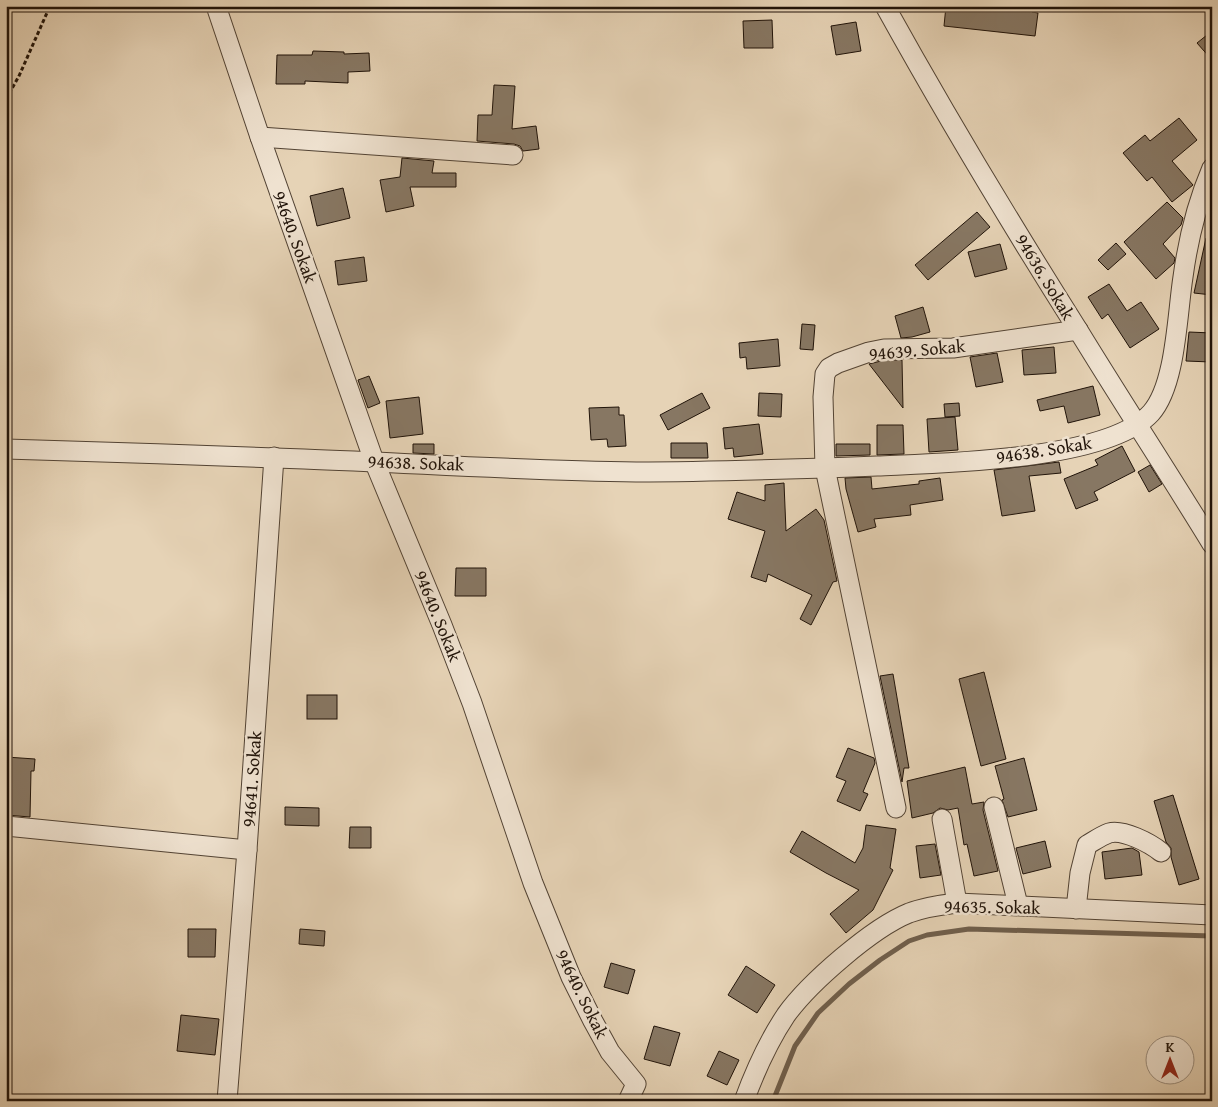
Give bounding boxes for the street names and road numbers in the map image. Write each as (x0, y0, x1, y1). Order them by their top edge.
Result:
street label: 94640. Sokak (266, 187, 325, 288)
street label: 94636. Sokak (1009, 228, 1082, 326)
street label: 94639. Sokak (868, 332, 967, 367)
street label: 94638. Sokak (994, 428, 1094, 470)
street label: 94638. Sokak (367, 447, 466, 478)
street label: 94640. Sokak (408, 566, 469, 666)
street label: 94641. Sokak (235, 729, 268, 828)
street label: 94635. Sokak (944, 892, 1041, 921)
street label: 94640. Sokak (549, 945, 616, 1044)

